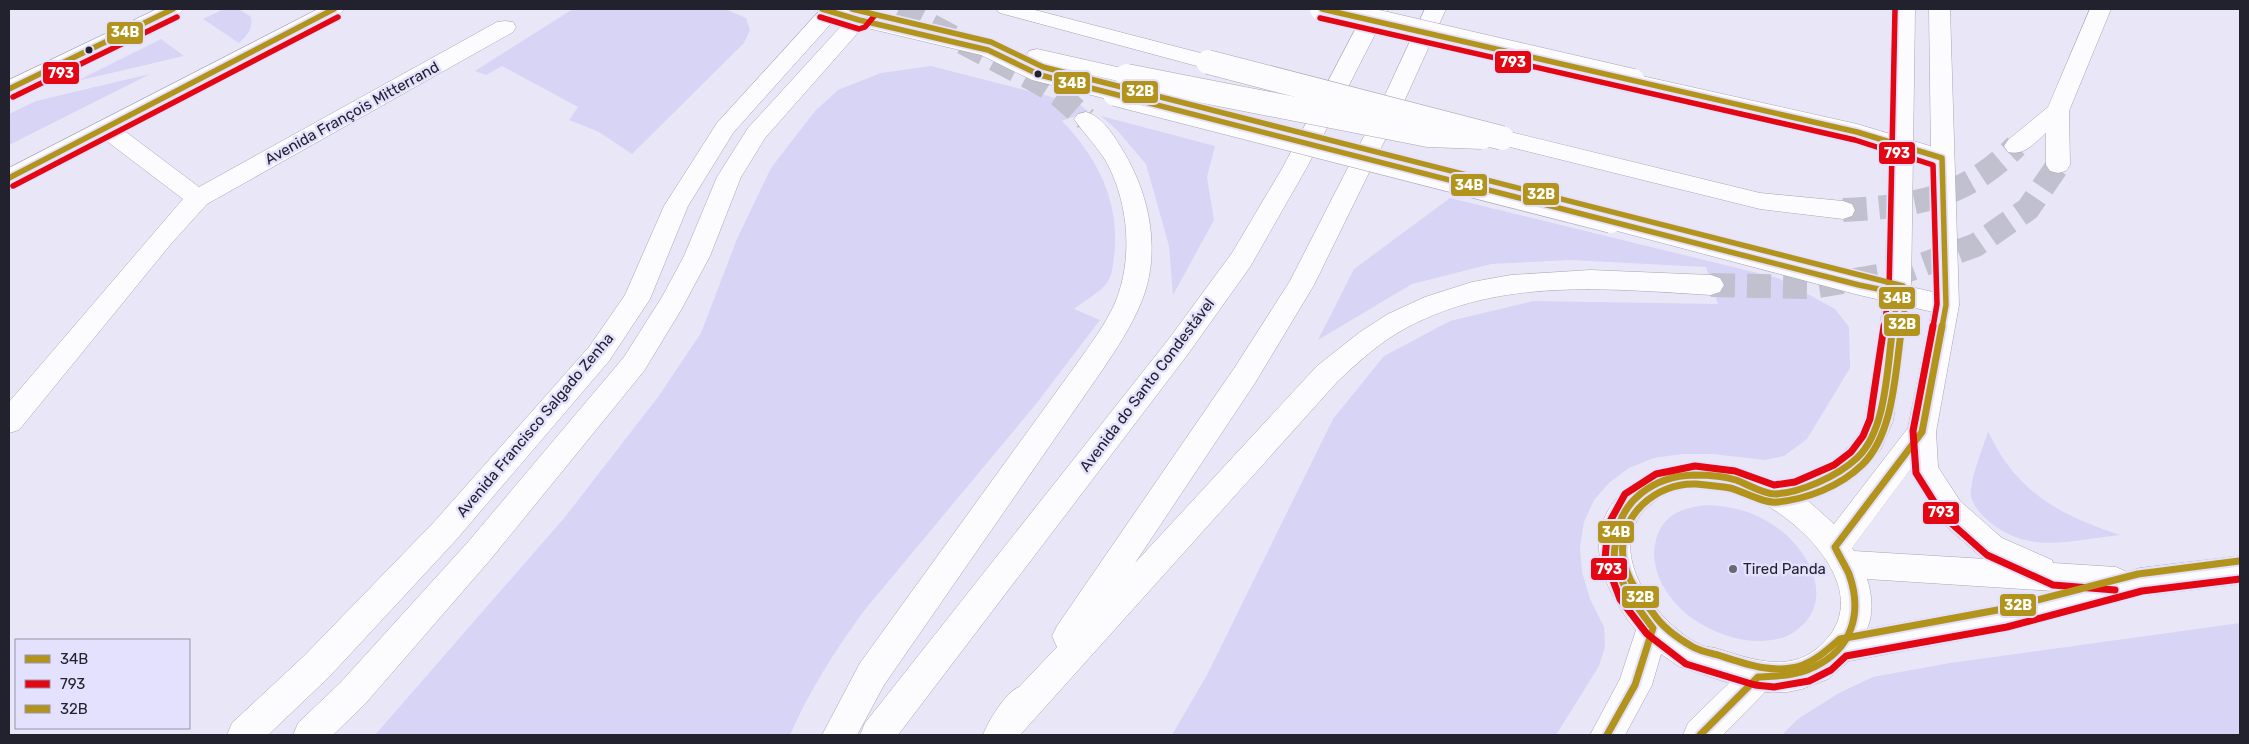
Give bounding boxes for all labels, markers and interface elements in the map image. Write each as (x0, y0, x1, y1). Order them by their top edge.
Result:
line badge: 34B (106, 21, 144, 45)
text: 34B (111, 24, 139, 41)
unlabelled marker (84, 45, 94, 55)
line badge: 793 (1494, 50, 1532, 74)
text: 793 (1500, 54, 1526, 71)
street label: Avenida François Mitterrand (262, 58, 442, 168)
line badge: 793 (42, 61, 80, 85)
text: 793 (48, 65, 74, 82)
unlabelled marker (1033, 69, 1043, 79)
line badge: 34B (1053, 71, 1091, 95)
text: 34B (1058, 75, 1086, 92)
line badge: 32B (1121, 80, 1159, 104)
text: 32B (1126, 83, 1154, 100)
line badge: 793 (1878, 141, 1916, 165)
text: 793 (1884, 145, 1910, 162)
line badge: 34B (1450, 173, 1488, 197)
text: 34B (1455, 177, 1483, 194)
line badge: 32B (1522, 182, 1560, 206)
text: 32B (1527, 186, 1555, 203)
line badge: 34B (1878, 286, 1916, 310)
text: 34B (1883, 290, 1911, 307)
street label: Avenida do Santo Condestável (1076, 295, 1218, 475)
line badge: 32B (1883, 313, 1921, 337)
text: 32B (1888, 316, 1916, 333)
street label: Avenida Francisco Salgado Zenha (453, 329, 617, 521)
line badge: 793 (1922, 501, 1960, 525)
text: 793 (1928, 504, 1954, 521)
line badge: 34B (1597, 520, 1635, 544)
text: 34B (1602, 524, 1630, 541)
line badge: 793 (1590, 557, 1628, 581)
place label: Tired Panda (1743, 560, 1826, 578)
text: 793 (1596, 561, 1622, 578)
marker: Tired Panda (1727, 563, 1739, 575)
line badge: 32B (1621, 585, 1660, 609)
text: 32B (1626, 589, 1654, 606)
line badge: 32B (1999, 593, 2037, 617)
text: 32B (2004, 597, 2032, 614)
legend (15, 639, 190, 729)
text: 34B (60, 650, 88, 668)
text: 793 (60, 675, 85, 693)
text: 32B (60, 700, 88, 718)

